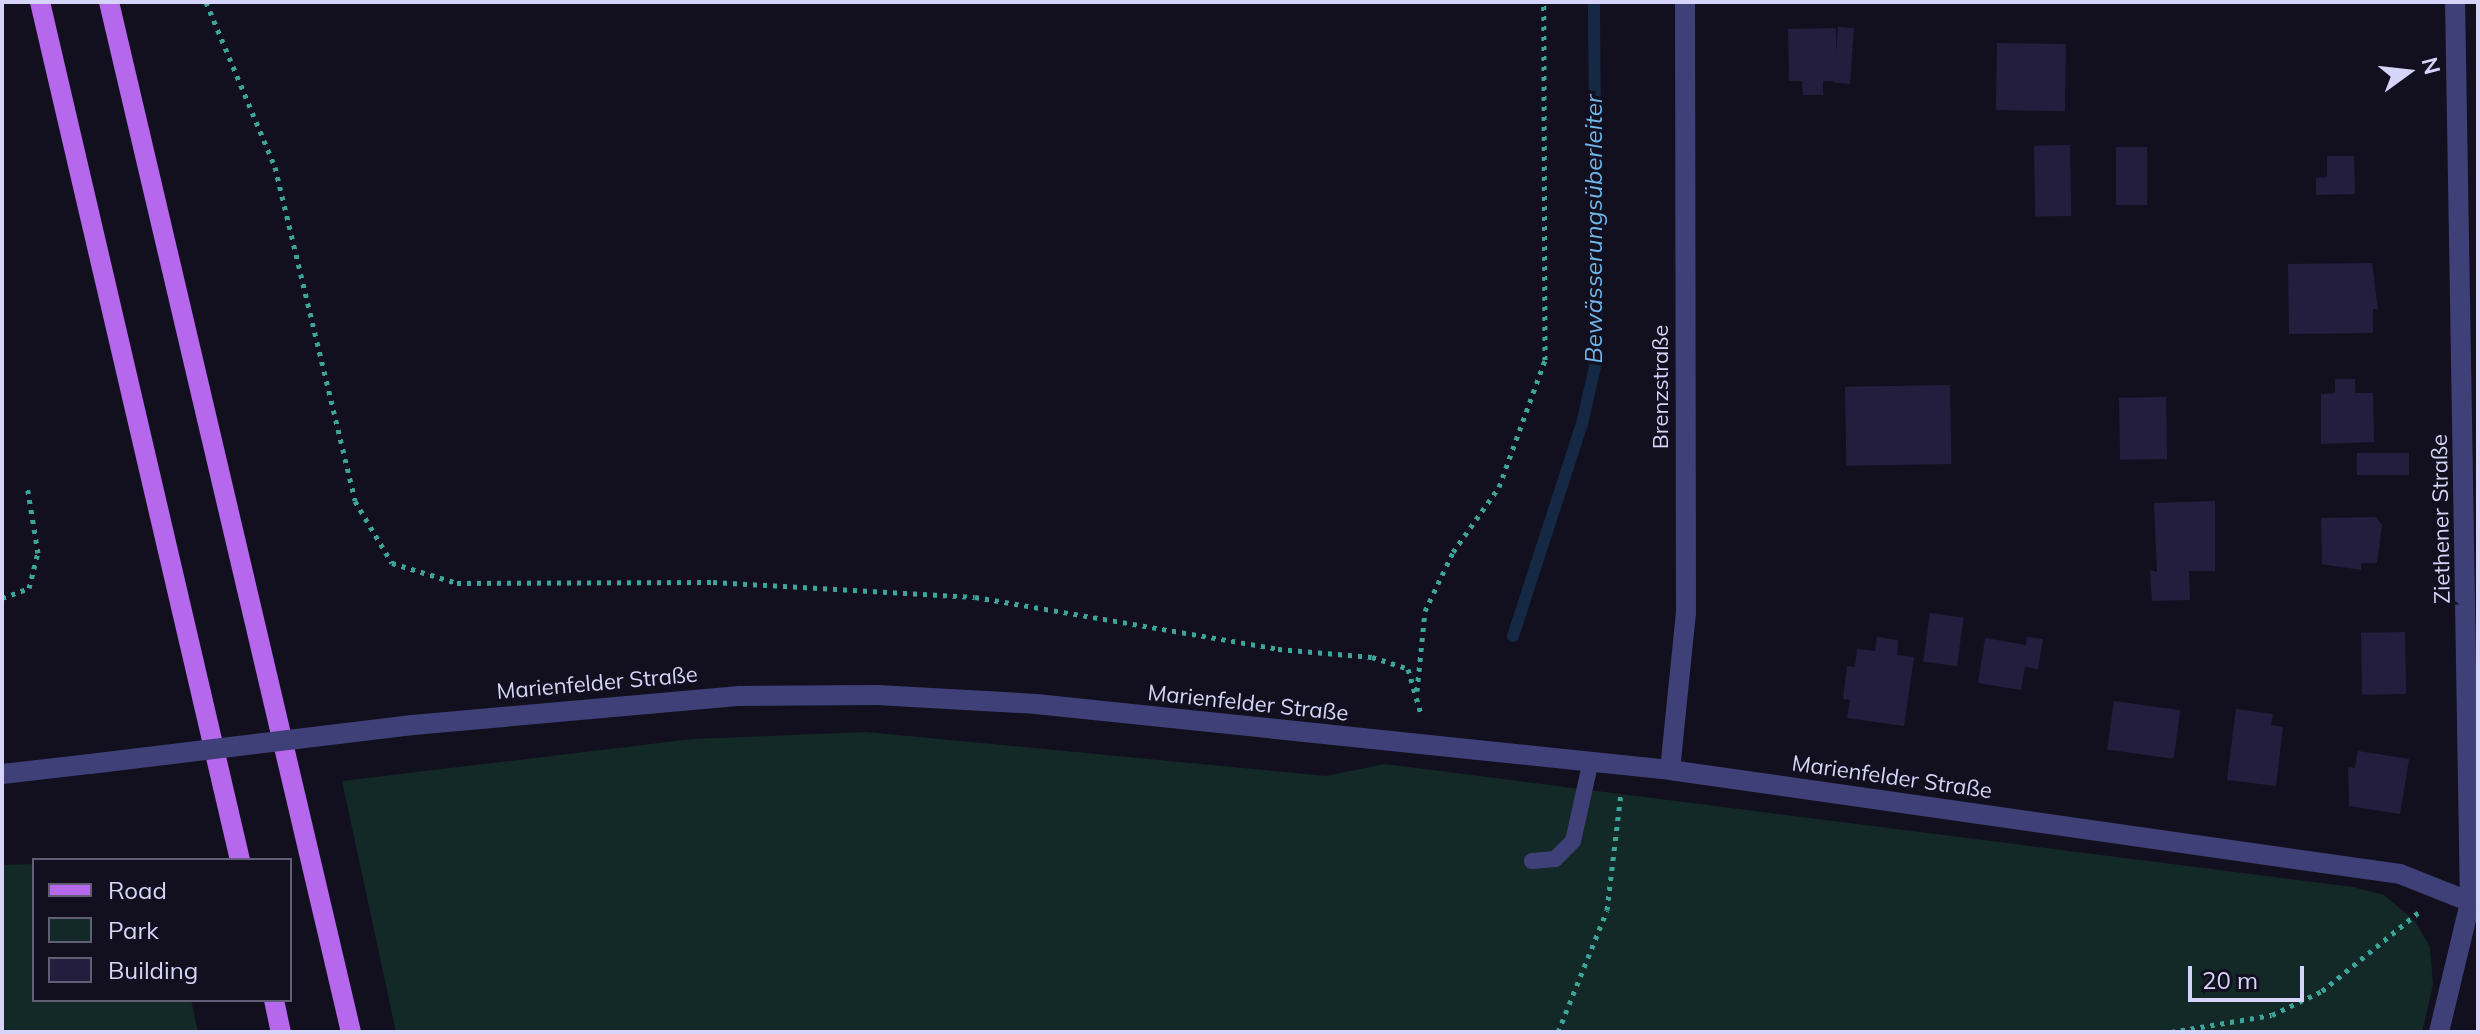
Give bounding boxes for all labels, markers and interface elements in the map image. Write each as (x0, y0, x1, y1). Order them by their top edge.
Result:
north arrow (2368, 32, 2448, 112)
text: N (2416, 54, 2447, 77)
water label: Bewässerungsüberleiter (1580, 95, 1608, 363)
street label: Brenzstraße (1648, 325, 1674, 449)
street label: Ziethener Straße (2426, 434, 2456, 604)
street label: Marienfelder Straße (495, 661, 699, 705)
street label: Marienfelder Straße (1146, 679, 1350, 727)
street label: Marienfelder Straße (1790, 750, 1994, 804)
legend (32, 858, 292, 1002)
text: Road (108, 875, 167, 905)
text: Park (108, 915, 159, 945)
scale bar (2192, 950, 2308, 1000)
text: Building (108, 955, 198, 985)
text: 20 m (2202, 965, 2258, 995)

